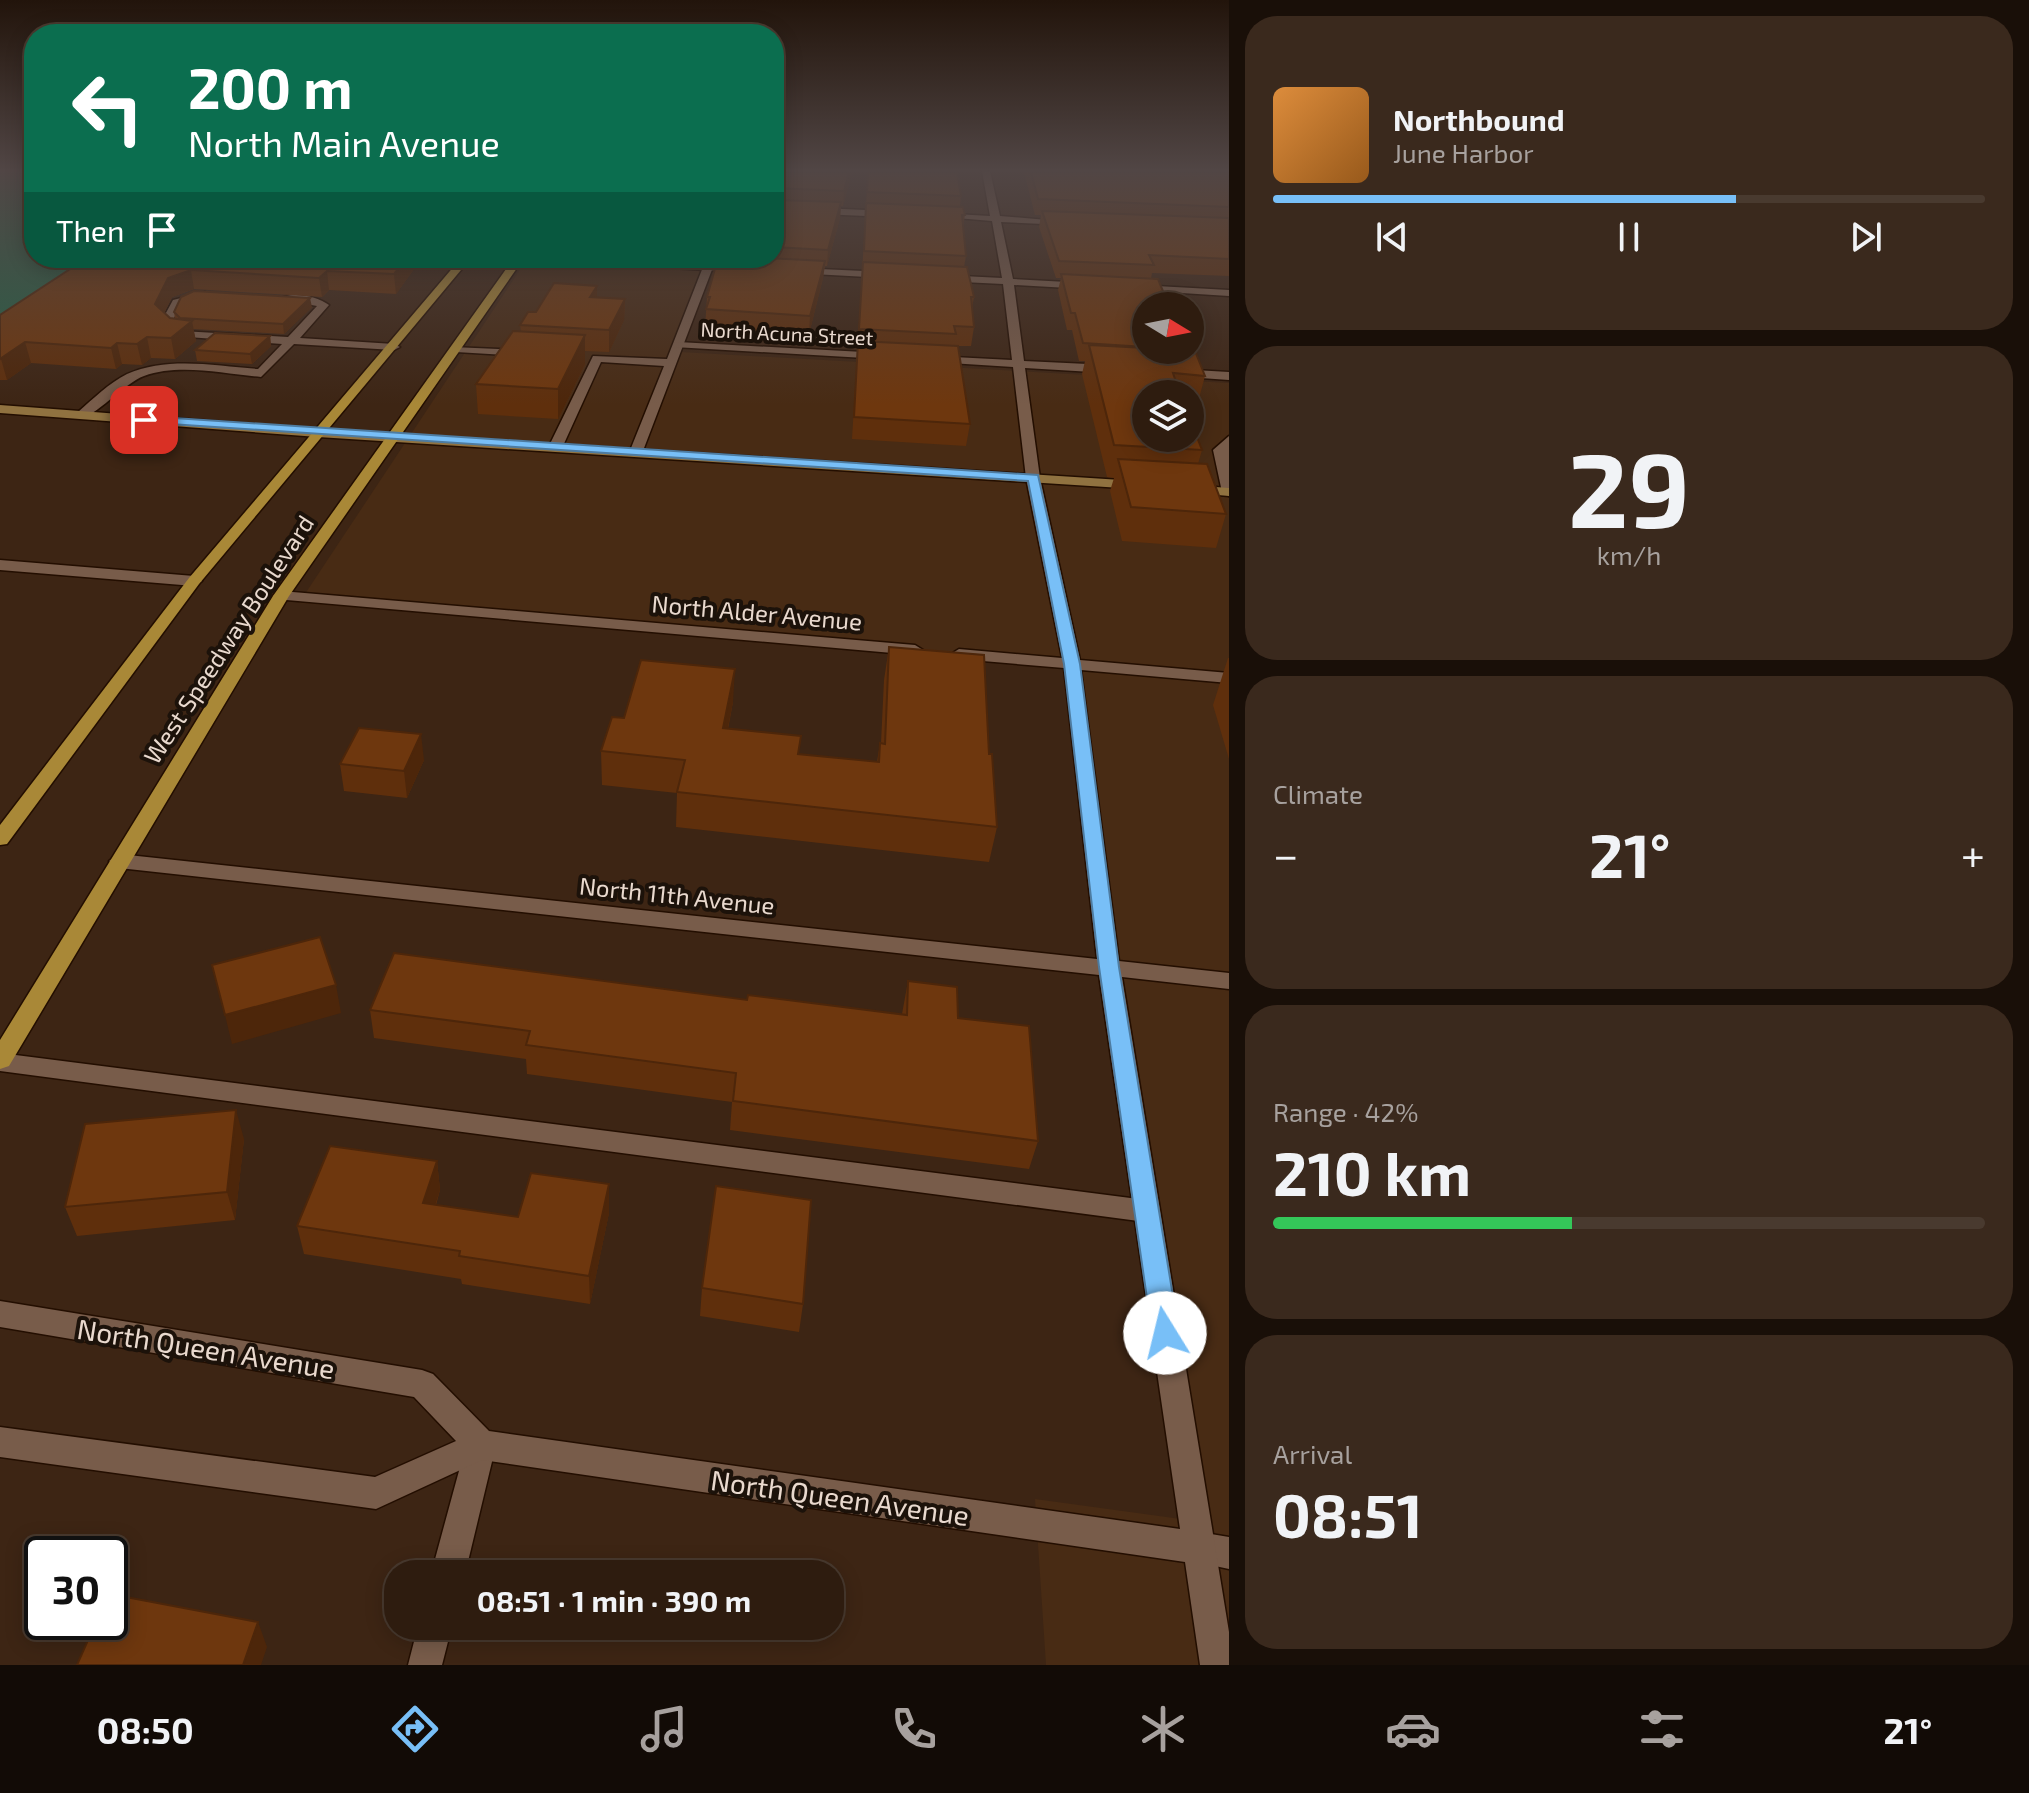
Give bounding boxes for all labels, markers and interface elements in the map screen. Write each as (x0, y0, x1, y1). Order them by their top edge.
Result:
text: 200 m (188, 53, 353, 120)
icon: left (56, 56, 160, 160)
text: Northbound (1393, 101, 1565, 137)
text: North Main Avenue (188, 121, 500, 164)
text: June Harbor (1393, 137, 1534, 168)
icon: arrive (140, 208, 184, 252)
text: Then (56, 212, 124, 248)
icon: previous (1370, 215, 1414, 259)
icon: pause (1607, 215, 1651, 259)
icon: next (1844, 215, 1888, 259)
north arrow (1132, 292, 1204, 364)
map controls (1132, 292, 1204, 452)
street label: North Acuna Street (700, 316, 874, 350)
button: layers (1132, 380, 1204, 452)
pin (110, 386, 178, 454)
icon: arrive (122, 398, 166, 442)
text: 29 (1568, 424, 1690, 549)
street label: West Speedway Boulevard (137, 509, 319, 769)
text: km/h (1597, 539, 1661, 570)
street label: North Alder Avenue (651, 588, 863, 636)
text: Climate (1273, 778, 1363, 809)
text: 21° (1589, 818, 1670, 890)
text: − (1273, 827, 1299, 880)
text: + (1961, 827, 1985, 880)
street label: North 11th Avenue (578, 870, 776, 920)
text: Range · 42% (1273, 1096, 1418, 1127)
text: 210 km (1273, 1136, 1471, 1208)
position arrow (1123, 1291, 1207, 1375)
street label: North Queen Avenue (75, 1311, 337, 1385)
text: Arrival (1273, 1438, 1352, 1469)
street label: North Queen Avenue (709, 1462, 971, 1532)
text: 08:51 (1273, 1478, 1423, 1550)
speed limit sign: 30 (24, 1536, 128, 1640)
text: 08:51 · 1 min · 390 m (477, 1582, 751, 1618)
icon: directions (387, 1701, 443, 1757)
icon: music (636, 1701, 692, 1757)
icon: phone (886, 1701, 942, 1757)
icon: climate (1135, 1701, 1191, 1757)
icon: car (1385, 1701, 1441, 1757)
icon: filters (1634, 1701, 1690, 1757)
text: 08:50 (97, 1708, 194, 1751)
text: 21° (1883, 1708, 1932, 1751)

